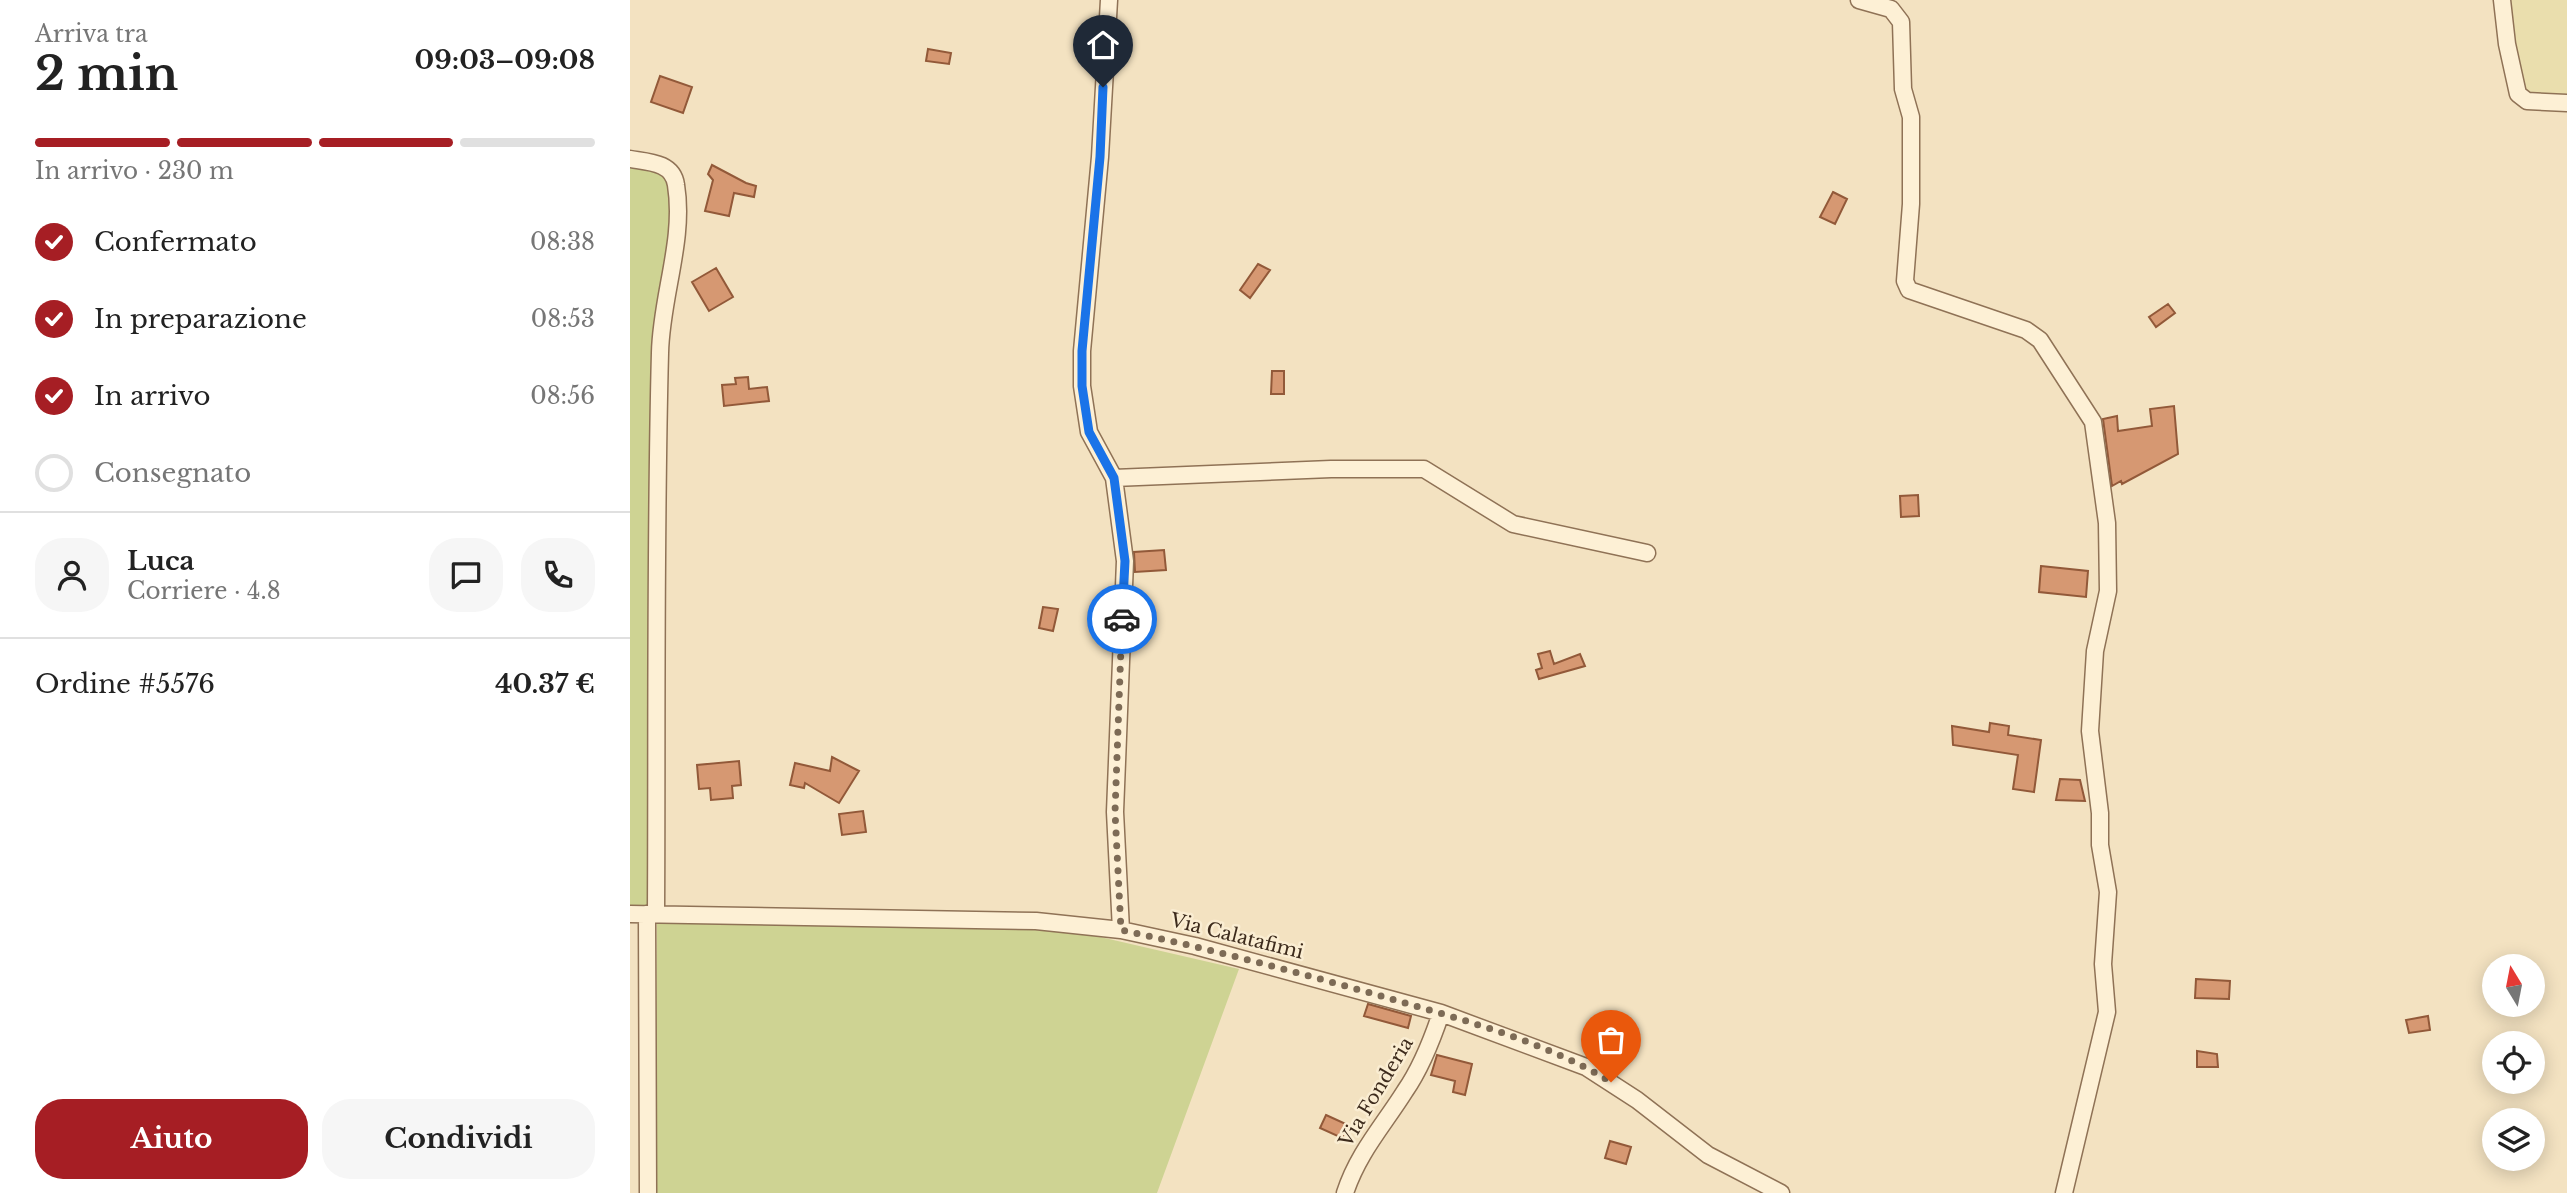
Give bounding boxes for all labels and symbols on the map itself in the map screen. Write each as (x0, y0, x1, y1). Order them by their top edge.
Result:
pin (1073, 15, 1133, 87)
courier (1087, 584, 1157, 654)
street label: Via Calatafimi (1167, 908, 1306, 964)
north arrow (2482, 954, 2544, 1017)
pin (1581, 1010, 1641, 1082)
street label: Via Fonderia (1334, 1032, 1418, 1152)

